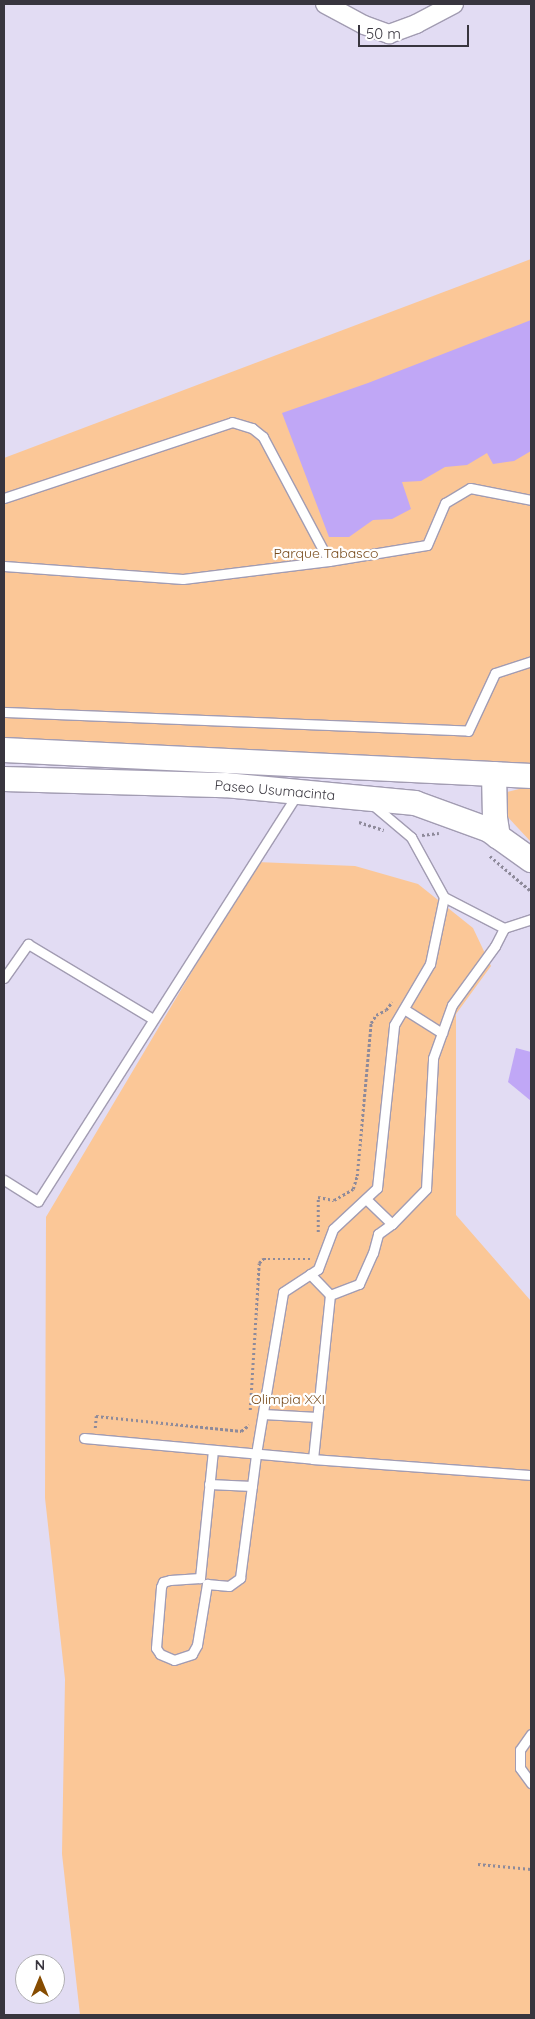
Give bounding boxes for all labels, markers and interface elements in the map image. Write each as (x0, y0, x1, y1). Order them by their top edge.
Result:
scale bar (360, 15, 471, 47)
text: 50 m (366, 24, 401, 43)
park label: Parque Tabasco (274, 545, 378, 561)
street label: Paseo Usumacinta (214, 776, 336, 804)
park label: Olimpia XXI (251, 1391, 325, 1407)
north arrow (15, 1954, 65, 2004)
text: N (35, 1956, 45, 1974)

